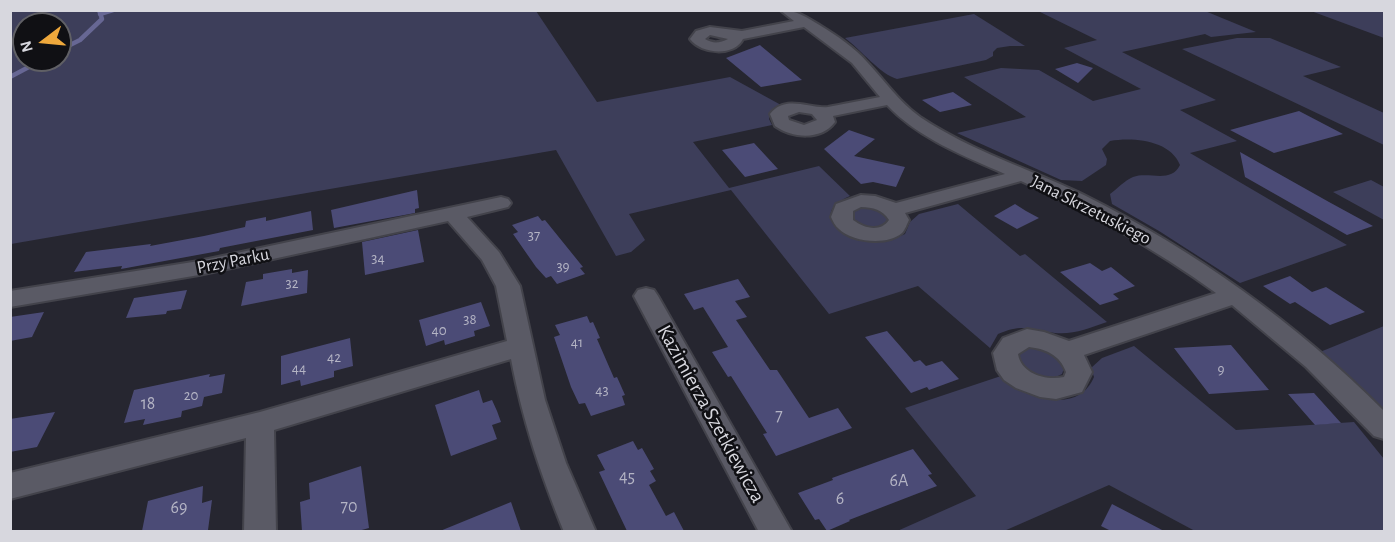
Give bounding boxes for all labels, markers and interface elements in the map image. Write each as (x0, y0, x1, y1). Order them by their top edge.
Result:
north arrow (12, 12, 72, 72)
text: N (17, 39, 36, 54)
street label: Jana Skrzetuskiego (1027, 171, 1155, 249)
house number: 37 (528, 226, 540, 244)
street label: Przy Parku (195, 243, 271, 279)
house number: 34 (371, 249, 385, 267)
house number: 39 (556, 257, 570, 275)
house number: 32 (285, 274, 299, 292)
house number: 38 (463, 310, 477, 328)
house number: 40 (431, 321, 447, 339)
street label: Kazimierza Szetkiewicza (652, 321, 770, 507)
house number: 41 (571, 333, 583, 351)
house number: 42 (327, 348, 341, 366)
house number: 44 (292, 359, 306, 377)
house number: 9 (1217, 360, 1225, 378)
house number: 43 (595, 381, 609, 399)
house number: 20 (184, 386, 198, 404)
house number: 18 (141, 393, 155, 415)
house number: 7 (775, 405, 783, 427)
house number: 45 (619, 466, 635, 488)
house number: 6A (890, 470, 908, 492)
house number: 6 (836, 488, 844, 510)
house number: 70 (340, 496, 358, 518)
house number: 69 (171, 497, 187, 519)

